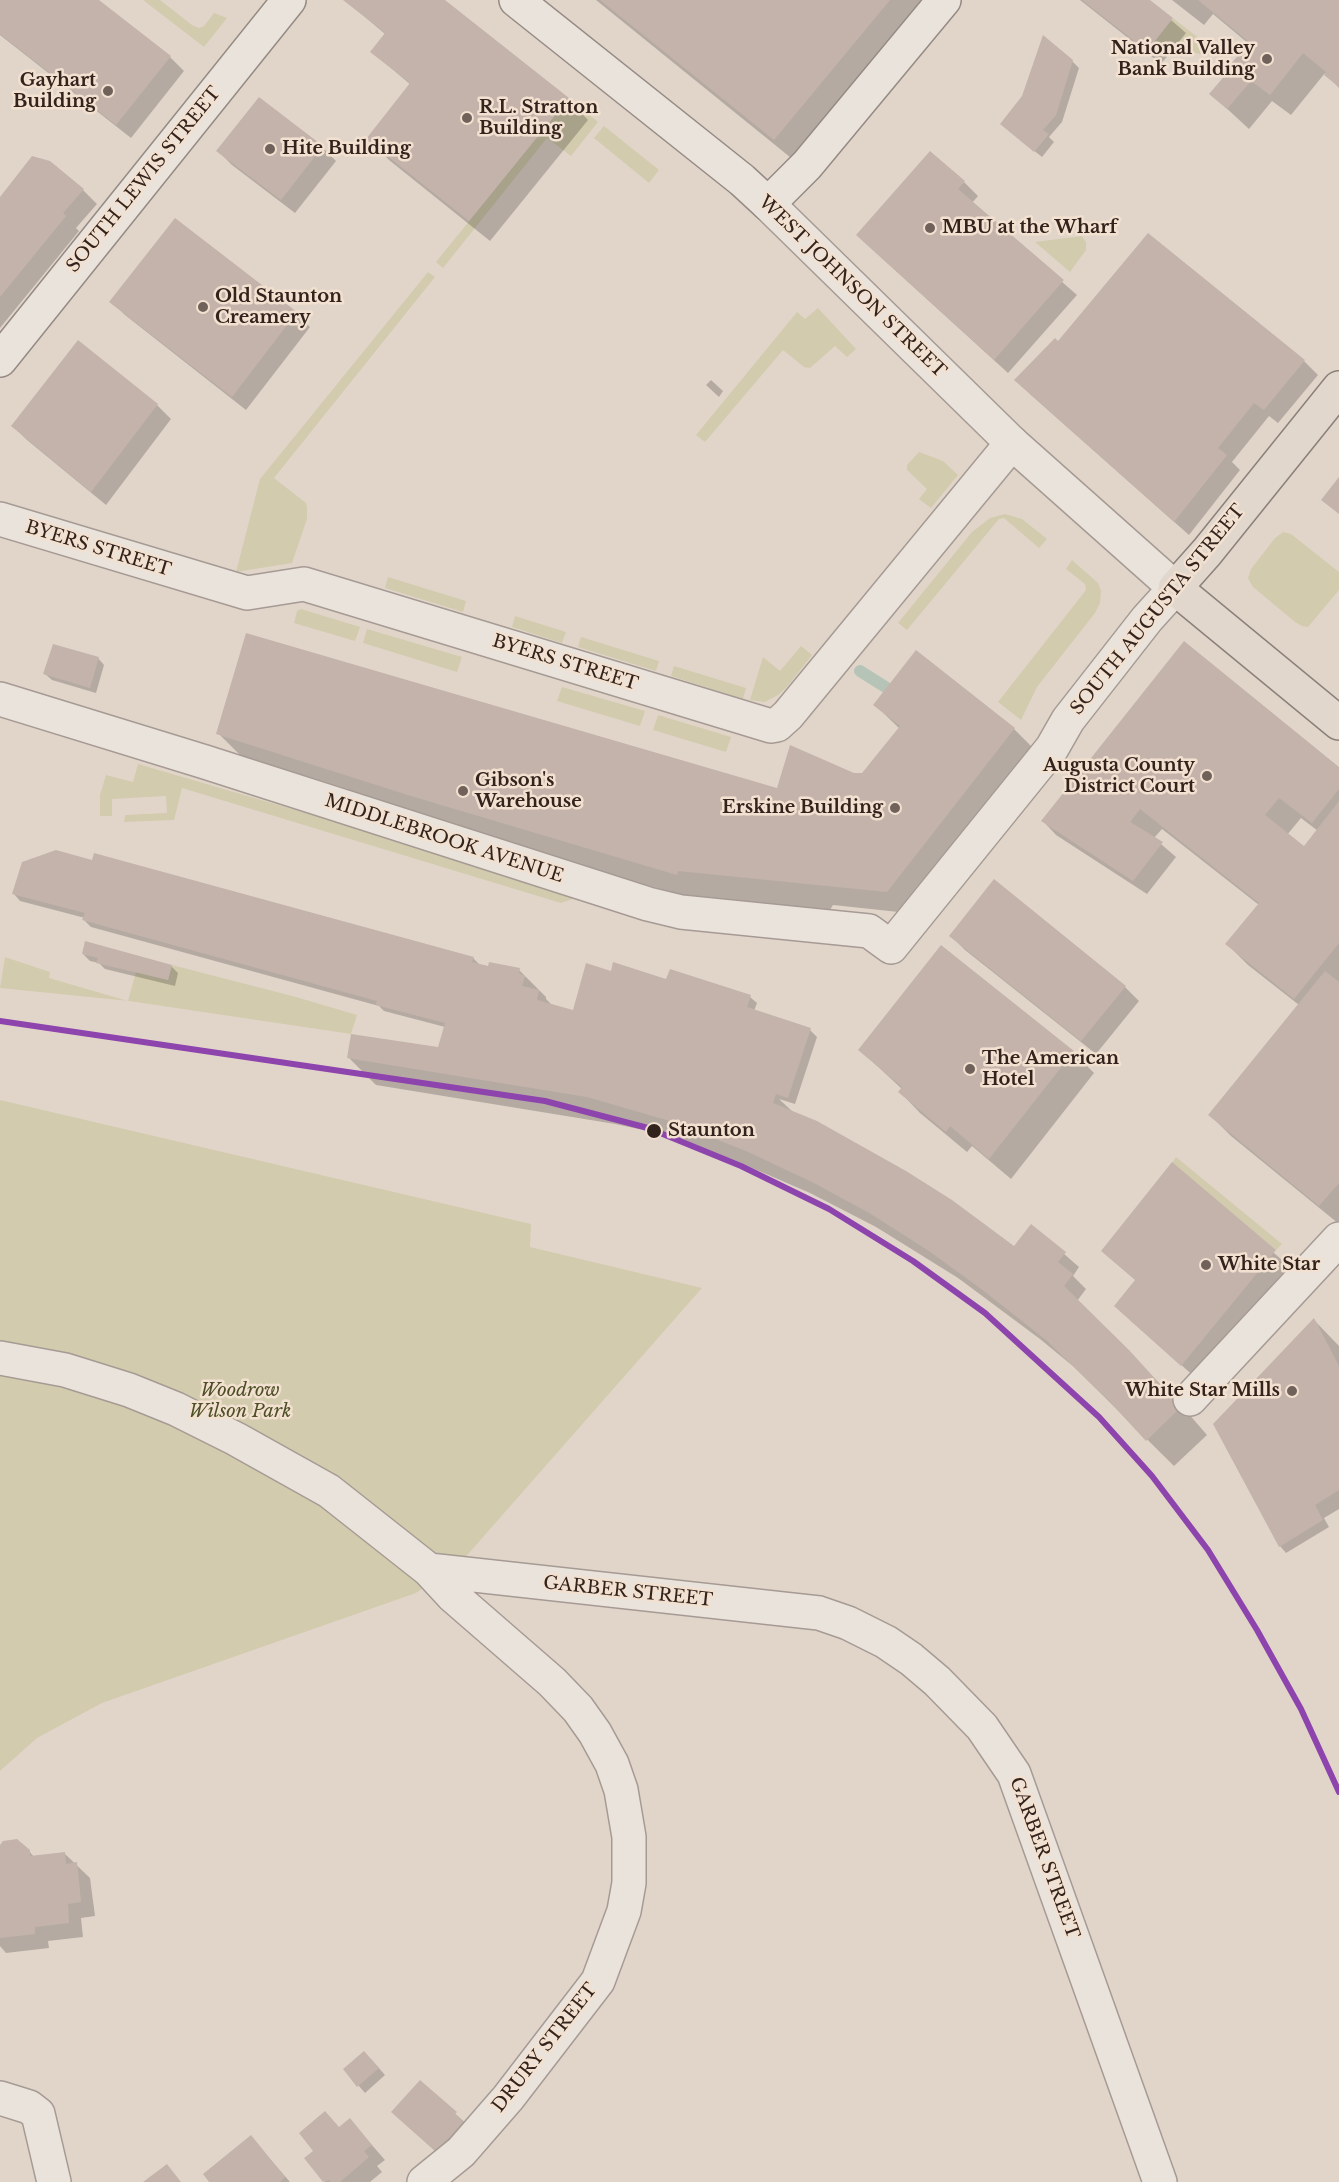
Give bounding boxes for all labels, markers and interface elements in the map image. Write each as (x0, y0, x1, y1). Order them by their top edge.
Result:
place label: National Valley Bank Building (1111, 38, 1255, 80)
marker: National Valley Bank Building (1260, 52, 1274, 66)
place label: Gayhart Building (13, 70, 96, 112)
street label: SOUTH LEWIS STREET (62, 83, 226, 277)
marker: Gayhart Building (101, 84, 115, 98)
place label: R.L. Stratton Building (479, 97, 598, 140)
marker: R.L. Stratton Building (460, 111, 474, 125)
place label: Hite Building (282, 138, 411, 160)
marker: Hite Building (263, 142, 277, 156)
street label: WEST JOHNSON STREET (754, 192, 950, 382)
place label: MBU at the Wharf (942, 217, 1117, 239)
marker: MBU at the Wharf (923, 221, 937, 235)
place label: Old Staunton Creamery (215, 286, 342, 328)
marker: Old Staunton Creamery (196, 300, 210, 314)
street label: SOUTH AUGUSTA STREET (1066, 501, 1250, 719)
street label: BYERS STREET (23, 517, 173, 581)
street label: BYERS STREET (490, 631, 640, 695)
place label: Augusta County District Court (1043, 755, 1195, 798)
marker: Augusta County District Court (1200, 769, 1214, 783)
place label: Gibson's Warehouse (475, 770, 582, 812)
marker: Gibson's Warehouse (456, 784, 470, 798)
street label: MIDDLEBROOK AVENUE (322, 790, 566, 888)
place label: Erskine Building (722, 797, 883, 819)
marker: Erskine Building (888, 801, 902, 815)
place label: The American Hotel (982, 1048, 1119, 1090)
marker: The American Hotel (963, 1062, 977, 1076)
place label: Staunton (668, 1120, 755, 1142)
marker: Staunton (645, 1122, 663, 1140)
place label: White Star (1218, 1254, 1320, 1276)
marker: White Star (1199, 1258, 1213, 1272)
park label: Woodrow Wilson Park (189, 1380, 291, 1422)
place label: White Star Mills (1125, 1380, 1280, 1402)
marker: White Star Mills (1285, 1384, 1299, 1398)
street label: GARBER STREET (542, 1572, 714, 1612)
street label: GARBER STREET (1005, 1774, 1083, 1942)
street label: DRURY STREET (488, 1979, 602, 2117)

